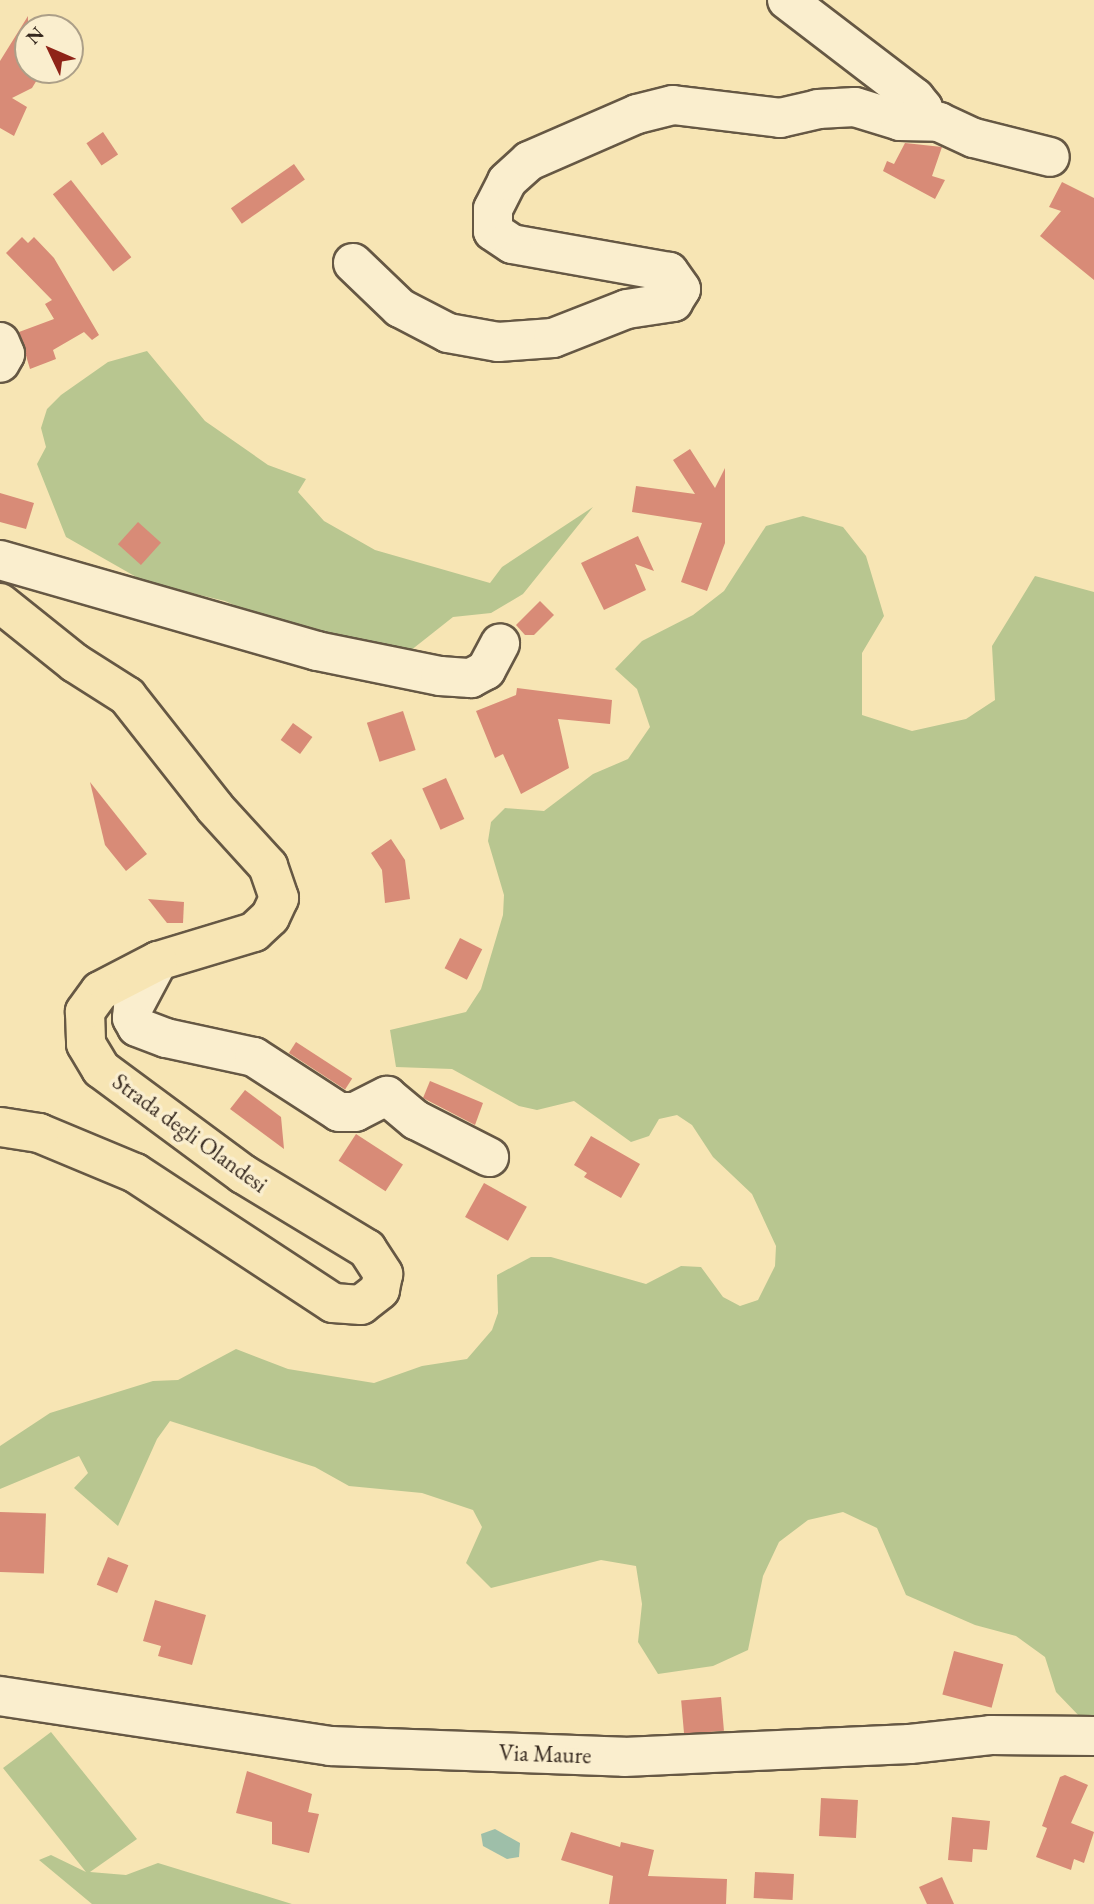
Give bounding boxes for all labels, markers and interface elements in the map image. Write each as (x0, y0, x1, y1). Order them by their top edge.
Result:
north arrow (14, 14, 84, 84)
text: N (21, 21, 49, 50)
street label: Strada degli Olandesi (107, 1068, 273, 1198)
street label: Via Maure (498, 1739, 592, 1769)

